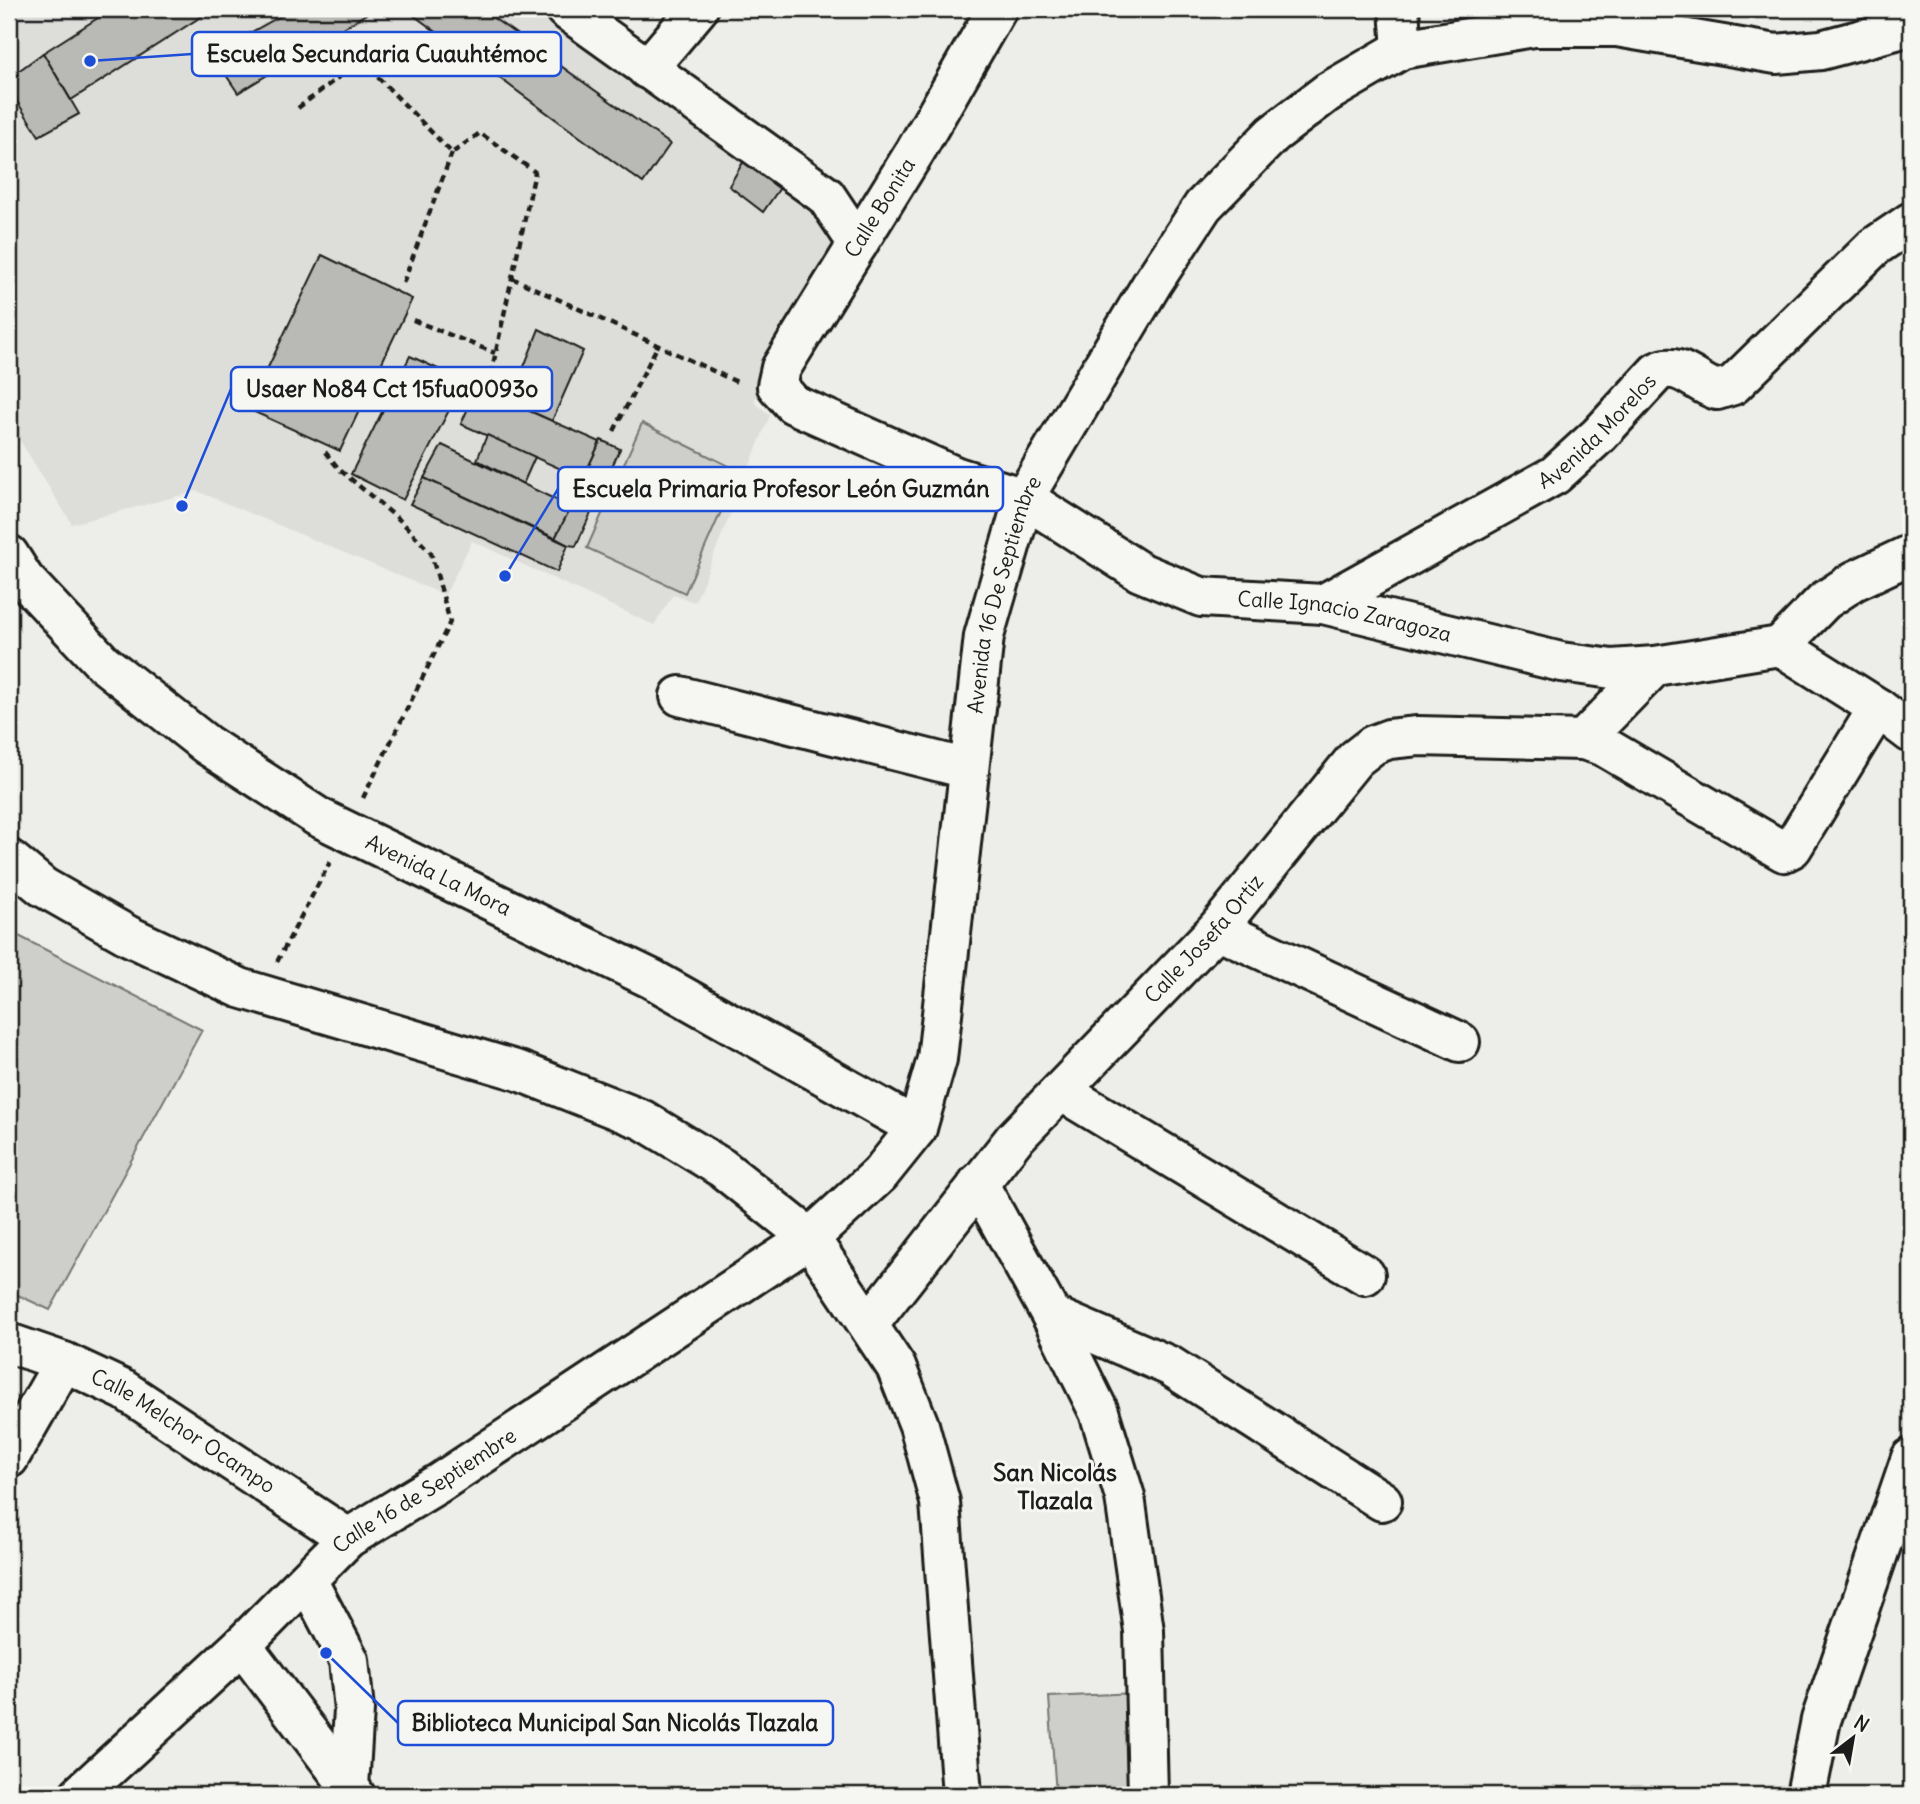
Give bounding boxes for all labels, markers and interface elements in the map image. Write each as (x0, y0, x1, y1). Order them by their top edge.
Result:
callout: Escuela Secundaria Cuauhtémoc (192, 32, 561, 76)
text: Escuela Secundaria Cuauhtémoc (207, 39, 548, 68)
street label: Calle Bonita (838, 153, 921, 263)
callout: Usaer No84 Cct 15fua0093o (231, 367, 552, 411)
street label: Avenida Morelos (1533, 368, 1662, 495)
text: Usaer No84 Cct 15fua0093o (246, 374, 538, 403)
callout: Escuela Primaria Profesor León Guzmán (558, 467, 1003, 511)
street label: Avenida 16 De Septiembre (961, 471, 1047, 715)
text: Escuela Primaria Profesor León Guzmán (573, 474, 989, 503)
street label: Calle Ignacio Zaragoza (1237, 585, 1454, 648)
street label: Avenida La Mora (361, 828, 516, 922)
street label: Calle Josefa Ortiz (1138, 869, 1269, 1009)
street label: Calle Melchor Ocampo (87, 1362, 281, 1499)
street label: Calle 16 de Septiembre (326, 1422, 521, 1559)
district label: San Nicolás Tlazala (993, 1457, 1117, 1515)
callout: Biblioteca Municipal San Nicolás Tlazala (398, 1701, 833, 1745)
north arrow (1818, 1702, 1888, 1772)
text: Biblioteca Municipal San Nicolás Tlazala (411, 1708, 819, 1737)
text: N (1850, 1710, 1874, 1737)

